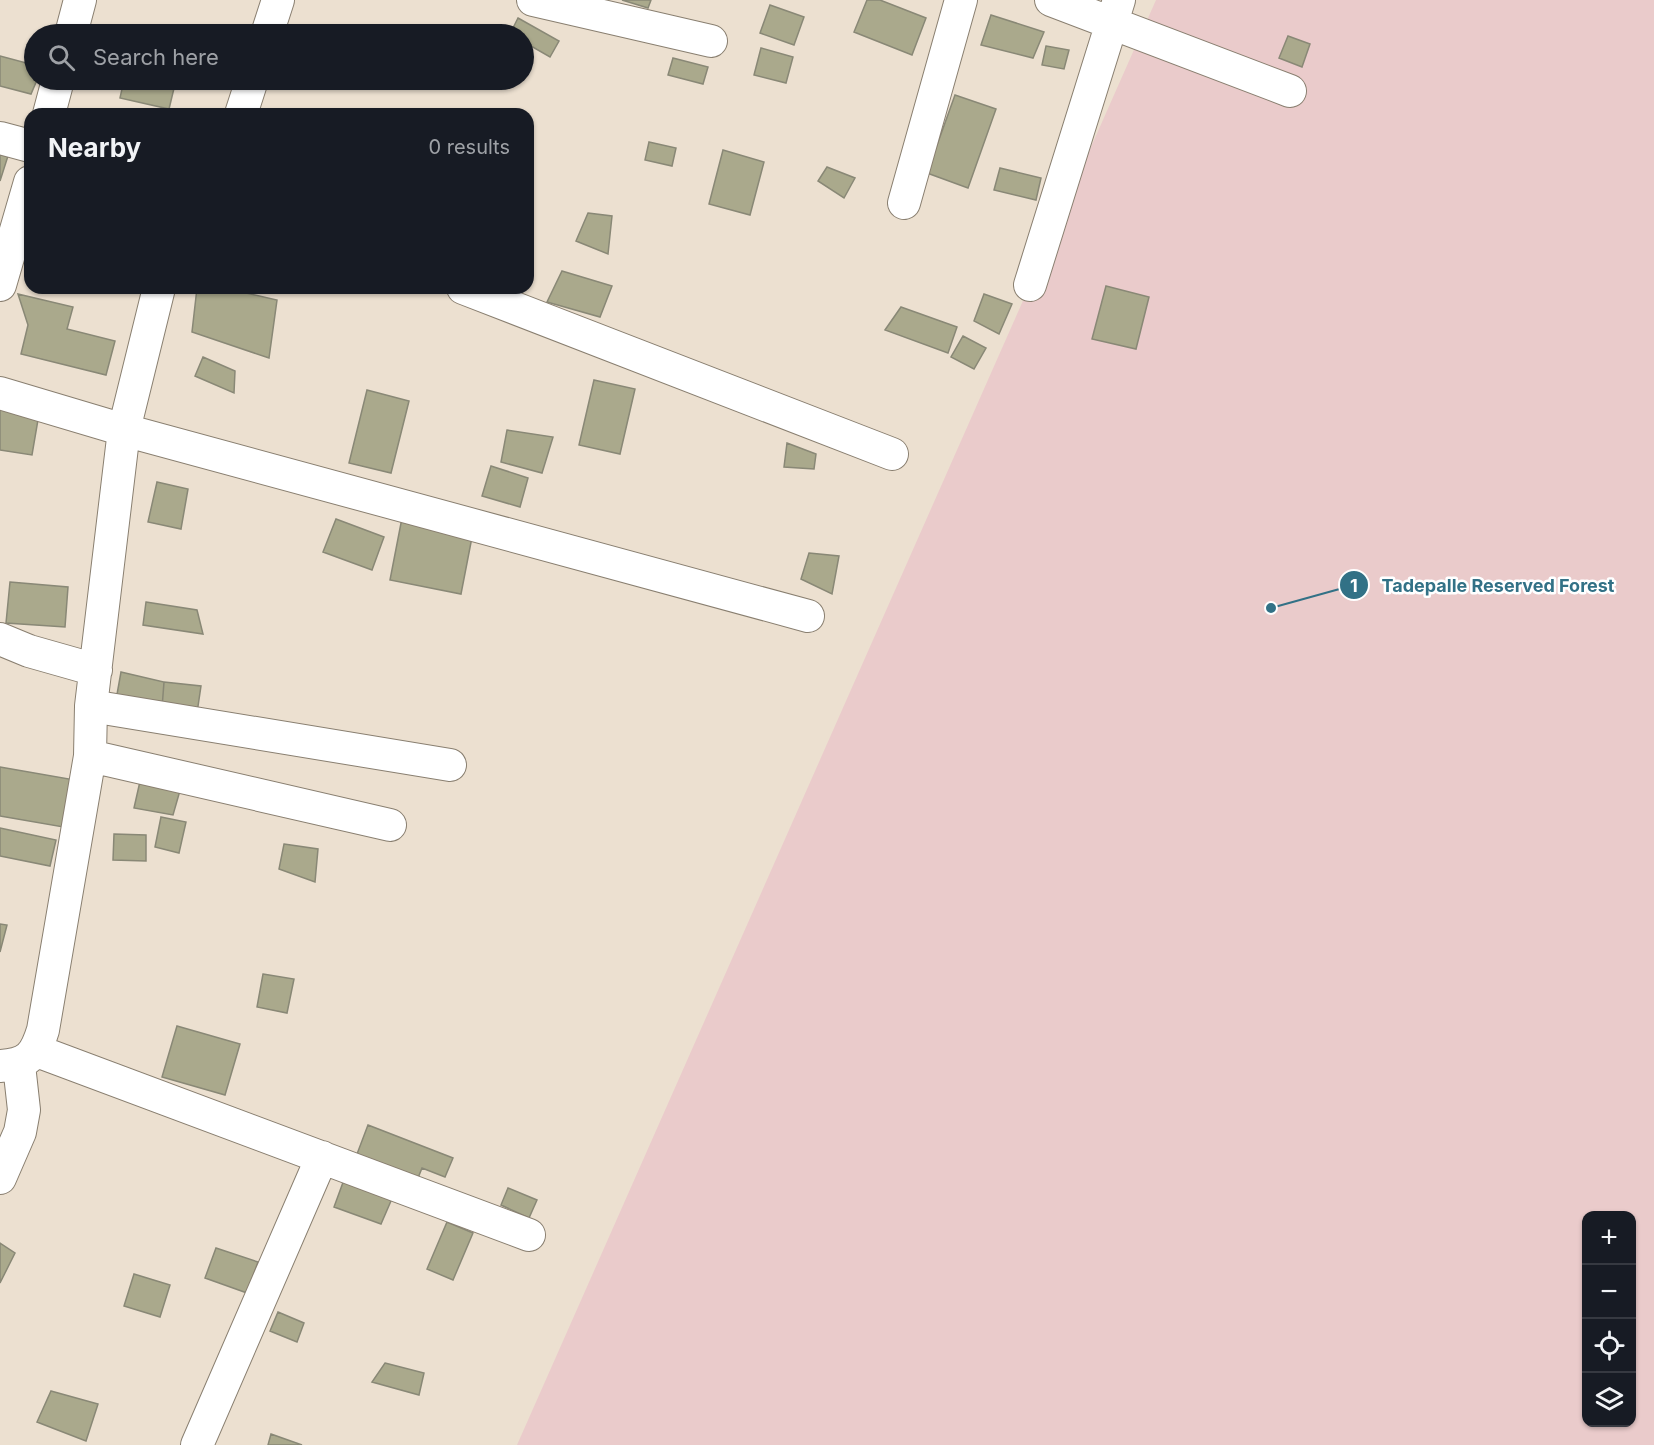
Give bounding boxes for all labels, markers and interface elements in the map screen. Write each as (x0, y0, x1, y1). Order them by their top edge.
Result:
search box (24, 24, 534, 90)
icon: search (45, 41, 78, 74)
text: Search here (93, 44, 219, 70)
text: Nearby (48, 132, 141, 163)
text: 0 results (428, 135, 510, 159)
callout: Tadepalle Reserved Forest (1339, 567, 1626, 603)
text: 1 (1350, 575, 1358, 596)
text: Tadepalle Reserved Forest (1382, 575, 1615, 596)
map controls (1582, 1211, 1636, 1427)
button: + (1582, 1211, 1636, 1265)
button: − (1582, 1265, 1636, 1319)
button: locate (1582, 1319, 1636, 1373)
button: layers (1582, 1373, 1636, 1427)

